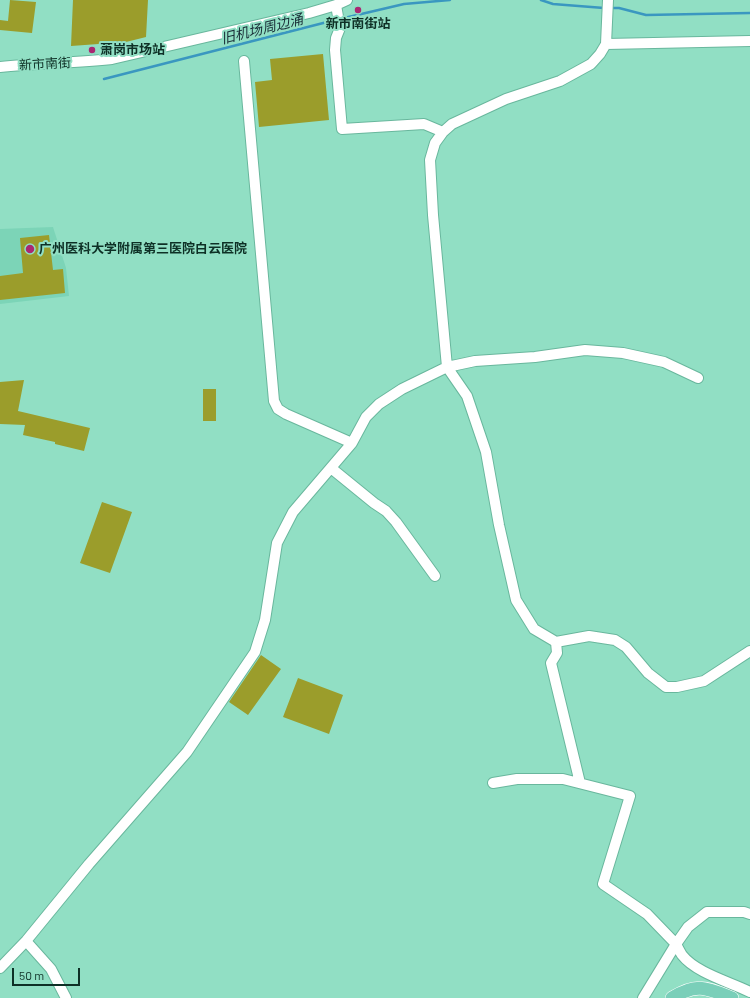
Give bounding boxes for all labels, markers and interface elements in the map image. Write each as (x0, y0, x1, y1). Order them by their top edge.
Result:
marker: 新市南街站 (353, 5, 363, 15)
water label: 旧机场周边涌 (219, 11, 305, 47)
place label: 新市南街站 (326, 16, 390, 32)
place label: 萧岗市场站 (100, 42, 165, 58)
marker: 萧岗市场站 (87, 45, 97, 55)
street label: 新市南街 (19, 55, 71, 73)
place label: 广州医科大学附属第三医院白云医院 (39, 241, 247, 257)
marker: 广州医科大学附属第三医院白云医院 (24, 243, 36, 255)
scale bar (14, 960, 82, 986)
text: 50 m (19, 968, 44, 982)

